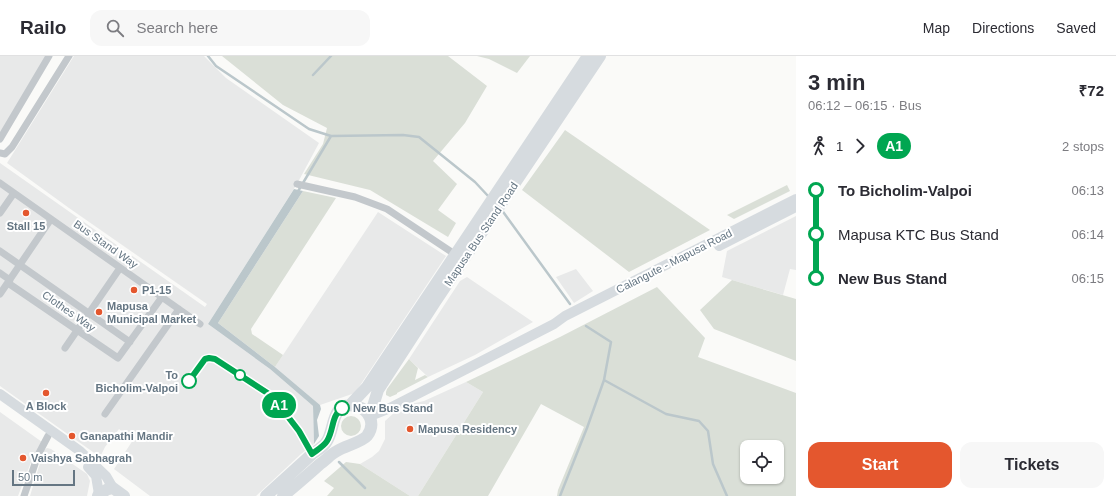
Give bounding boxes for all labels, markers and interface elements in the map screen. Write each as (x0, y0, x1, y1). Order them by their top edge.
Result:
search box (90, 10, 370, 46)
text: Railo (20, 17, 66, 38)
icon: search (104, 17, 126, 39)
text: Search here (136, 19, 218, 36)
text: Map (923, 20, 950, 36)
text: Directions (972, 20, 1034, 36)
text: Saved (1056, 20, 1096, 36)
text: 3 min (808, 70, 865, 95)
text: ₹72 (1079, 82, 1104, 99)
text: 06:12 – 06:15 · Bus (808, 98, 921, 113)
icon: walk (808, 135, 830, 157)
icon: forward (849, 135, 871, 157)
text: A1 (885, 138, 903, 154)
text: 1 (836, 139, 843, 154)
text: 2 stops (1062, 139, 1104, 154)
street label: Mapusa Bus Stand Road (442, 180, 520, 288)
text: To Bicholim-Valpoi (838, 182, 972, 199)
text: 06:13 (1071, 183, 1104, 198)
marker: Stall 15 (21, 208, 31, 218)
street label: Bus Stand Way (72, 217, 141, 271)
place label: Stall 15 (7, 220, 45, 232)
text: Mapusa KTC Bus Stand (838, 226, 999, 243)
street label: Calangute - Mapusa Road (614, 227, 734, 295)
text: 06:14 (1071, 227, 1104, 242)
text: New Bus Stand (838, 270, 947, 287)
text: 06:15 (1071, 271, 1104, 286)
place label: P1-15 (142, 284, 171, 296)
marker: P1-15 (129, 285, 139, 295)
street label: Clothes Way (40, 288, 98, 334)
place label: Mapusa Municipal Market (107, 300, 197, 325)
marker: Mapusa Municipal Market (94, 307, 104, 317)
place label: To Bicholim-Valpoi (95, 369, 178, 394)
unlabelled marker (234, 369, 246, 381)
marker: To Bicholim-Valpoi (181, 373, 197, 389)
marker: A Block (41, 388, 51, 398)
line badge: A1 (261, 392, 297, 418)
text: A1 (270, 397, 288, 413)
place label: A Block (26, 400, 67, 412)
marker: New Bus Stand (334, 400, 350, 416)
place label: New Bus Stand (353, 402, 433, 414)
place label: Mapusa Residency (418, 423, 518, 435)
marker: Mapusa Residency (405, 424, 415, 434)
place label: Ganapathi Mandir (80, 430, 174, 442)
marker: Ganapathi Mandir (67, 431, 77, 441)
map controls (740, 440, 784, 484)
button: locate (740, 440, 784, 484)
button: Start (808, 442, 952, 488)
button: Tickets (960, 442, 1104, 488)
place label: Vaishya Sabhagrah (31, 452, 132, 464)
marker: Vaishya Sabhagrah (18, 453, 28, 463)
scale bar (12, 468, 75, 487)
text: 50 m (18, 471, 42, 483)

